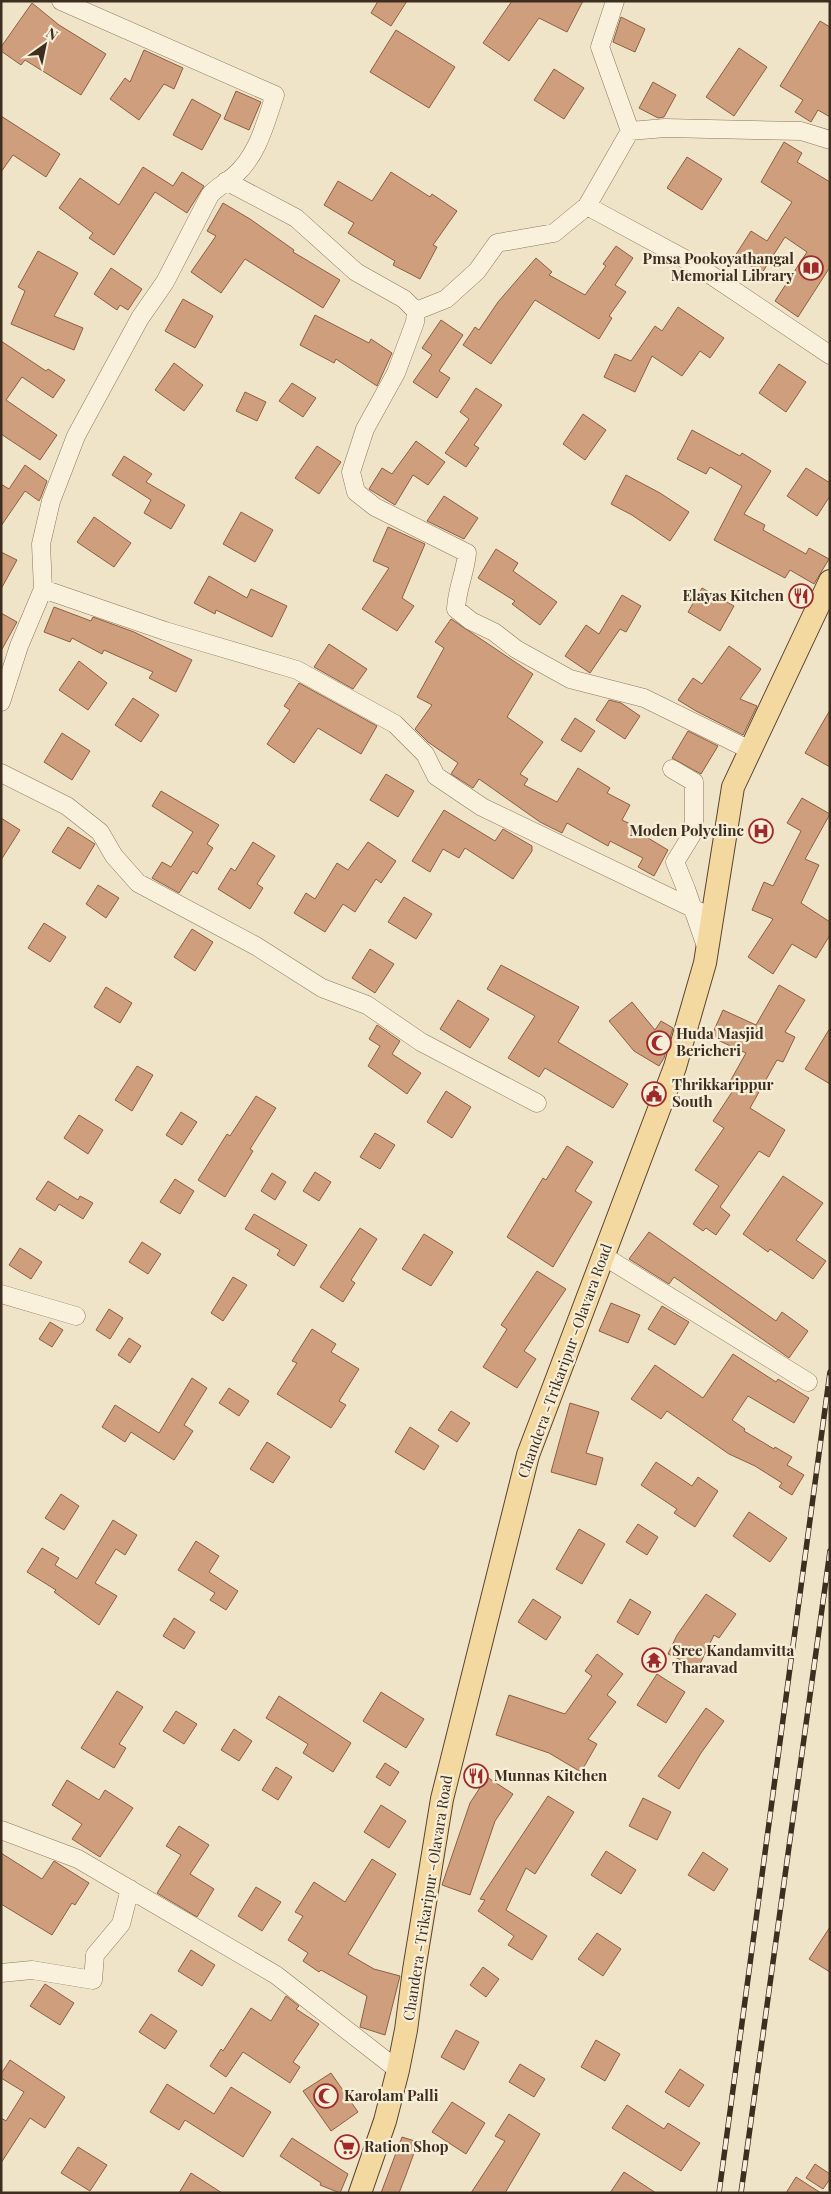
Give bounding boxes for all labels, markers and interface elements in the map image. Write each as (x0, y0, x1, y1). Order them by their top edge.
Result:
north arrow (20, 20, 70, 70)
text: N (43, 23, 62, 44)
place label: Pmsa Pookoyathangal Memorial Library (643, 248, 794, 285)
library icon: Pmsa Pookoyathangal Memorial Library (798, 255, 824, 281)
restaurant icon: Elayas Kitchen (788, 583, 814, 609)
place label: Elayas Kitchen (682, 585, 785, 605)
hospital icon: Moden Polyclinc (748, 818, 774, 844)
place label: Moden Polyclinc (629, 820, 745, 840)
place label: Huda Masjid Bericheri (676, 1023, 764, 1060)
mosque icon: Huda Masjid Bericheri (646, 1030, 672, 1056)
place label: Thrikkarippur South (672, 1074, 774, 1111)
public building icon: Thrikkarippur South (641, 1081, 667, 1107)
street label: Chandera -Trikaripur -Olavara Road (512, 1240, 616, 1481)
place label: Sree Kandamvitta Tharavad (672, 1640, 794, 1677)
temple icon: Sree Kandamvitta Tharavad (641, 1647, 667, 1673)
restaurant icon: Munnas Kitchen (463, 1763, 489, 1789)
place label: Munnas Kitchen (494, 1765, 608, 1785)
street label: Chandera -Trikaripur -Olavara Road (398, 1773, 456, 2022)
mosque icon: Karolam Palli (313, 2083, 339, 2109)
place label: Karolam Palli (344, 2085, 439, 2105)
supermarket icon: Ration Shop (334, 2134, 360, 2160)
place label: Ration Shop (364, 2136, 449, 2156)

